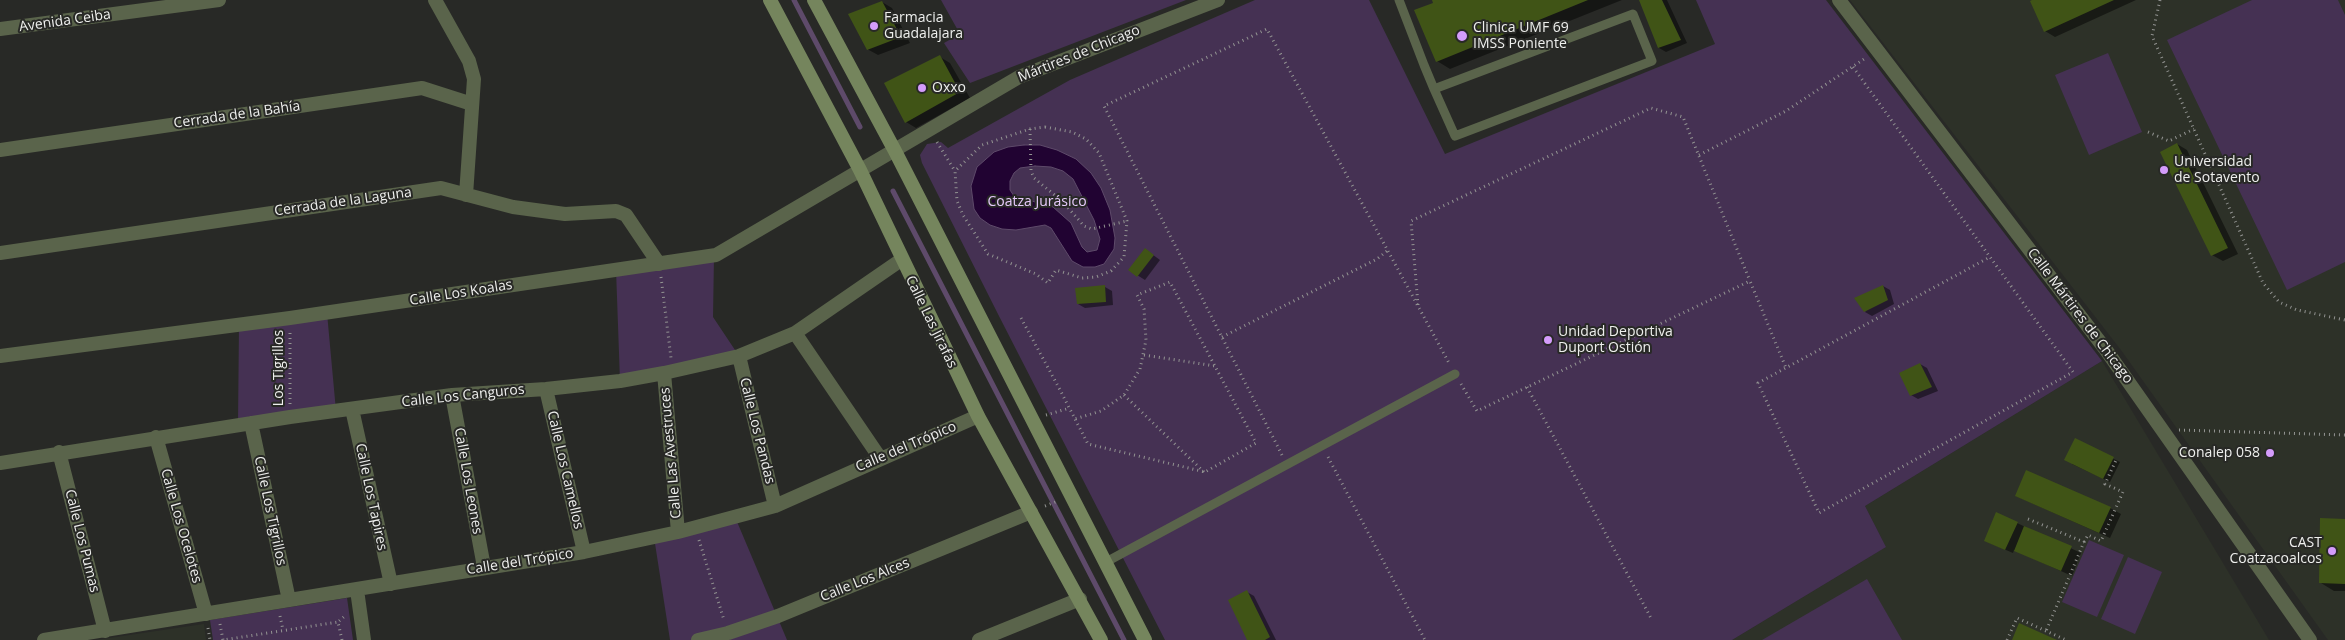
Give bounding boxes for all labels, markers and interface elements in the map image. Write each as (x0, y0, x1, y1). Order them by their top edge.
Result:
street label: Avenida Ceiba (18, 6, 112, 36)
place label: Farmacia Guadalajara (884, 10, 963, 42)
marker: Farmacia Guadalajara (868, 20, 880, 32)
place label: Clinica UMF 69 IMSS Poniente (1473, 20, 1569, 52)
street label: Mártires de Chicago (1016, 22, 1142, 86)
marker: Clinica UMF 69 IMSS Poniente (1455, 29, 1469, 43)
place label: Oxxo (932, 80, 966, 96)
marker: Oxxo (916, 82, 928, 94)
street label: Cerrada de la Bahía (173, 98, 301, 132)
place label: Universidad de Sotavento (2174, 154, 2260, 186)
marker: Universidad de Sotavento (2158, 164, 2170, 176)
street label: Cerrada de la Laguna (273, 184, 413, 220)
park label: Coatza Jurásico (987, 194, 1087, 210)
street label: Calle Mártires de Chicago (2024, 245, 2136, 387)
street label: Calle Las Jirafas (901, 273, 961, 371)
street label: Calle Los Koalas (408, 277, 514, 309)
place label: Unidad Deportiva Duport Ostión (1558, 324, 1673, 357)
street label: Los Tigrillos (271, 330, 287, 406)
marker: Unidad Deportiva Duport Ostión (1542, 334, 1554, 346)
street label: Calle Los Pandas (736, 376, 778, 486)
street label: Calle Los Canguros (401, 381, 525, 411)
street label: Calle Las Avestruces (657, 387, 685, 519)
street label: Calle Los Camellos (543, 409, 587, 531)
street label: Calle del Trópico (853, 418, 959, 476)
street label: Calle Los Leones (450, 426, 486, 536)
street label: Calle Los Tapires (351, 442, 391, 552)
place label: Conalep 058 (2179, 445, 2260, 461)
marker: Conalep 058 (2264, 447, 2276, 459)
street label: Calle Los Tigrillos (250, 455, 290, 567)
street label: Calle Los Ocelotes (157, 467, 205, 585)
street label: Calle Los Pumas (61, 488, 103, 594)
place label: CAST Coatzacoalcos (2229, 535, 2322, 568)
street label: Calle del Trópico (465, 545, 575, 579)
marker: CAST Coatzacoalcos (2326, 545, 2338, 557)
street label: Calle Los Alces (818, 554, 912, 606)

